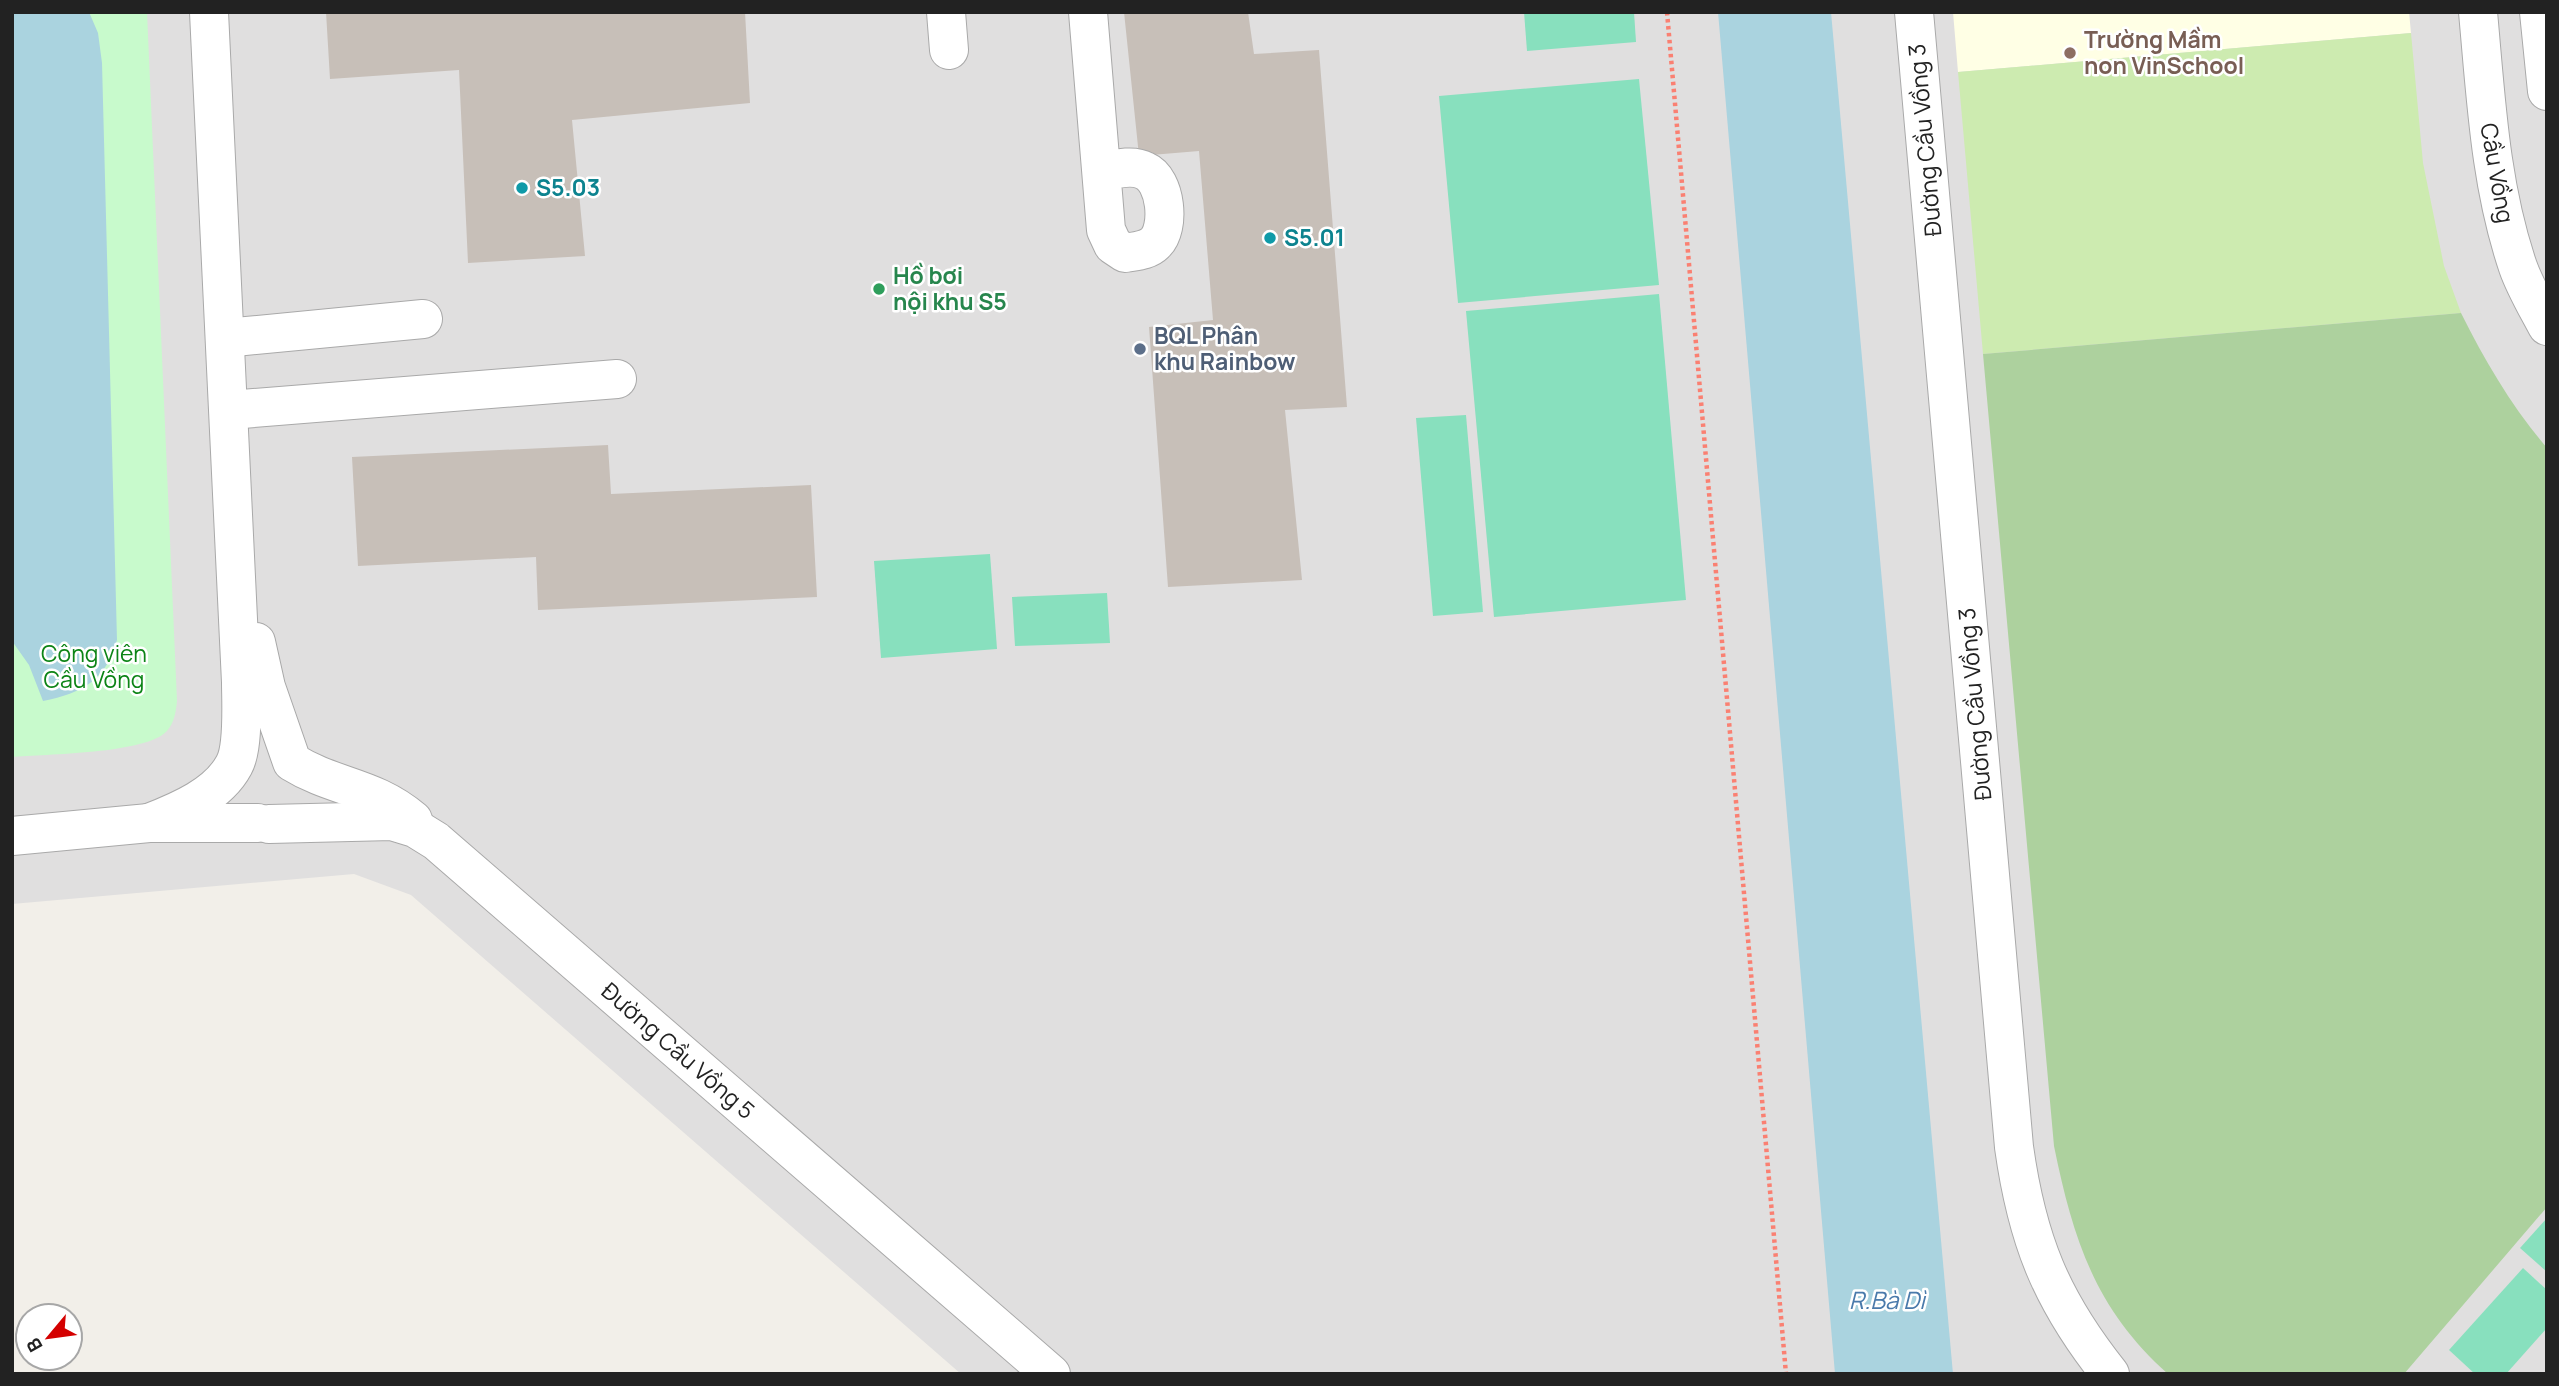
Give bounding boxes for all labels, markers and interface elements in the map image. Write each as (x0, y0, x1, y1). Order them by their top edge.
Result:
place label: Trường Mầm non VinSchool (2084, 23, 2244, 81)
street label: Đường Cầu Vồng 3 (1900, 43, 1948, 238)
marker: Trường Mầm non VinSchool (2062, 45, 2078, 61)
street label: Cầu Vồng (2473, 120, 2523, 225)
place label: S5.03 (536, 171, 600, 203)
marker: S5.03 (514, 180, 530, 196)
place label: S5.01 (1284, 221, 1345, 253)
marker: S5.01 (1262, 230, 1278, 246)
place label: Hồ bơi nội khu S5 (893, 259, 1007, 317)
marker: Hồ bơi nội khu S5 (871, 281, 887, 297)
place label: BQL Phân khu Rainbow (1154, 319, 1295, 377)
marker: BQL Phân khu Rainbow (1132, 341, 1148, 357)
street label: Đường Cầu Vồng 3 (1950, 607, 1998, 802)
park label: Công viên Cầu Vồng (41, 637, 147, 695)
street label: Đường Cầu Vồng 5 (595, 975, 762, 1126)
water label: R.Bà Dì (1849, 1283, 1927, 1316)
north arrow (14, 1302, 84, 1372)
text: B (20, 1334, 48, 1357)

